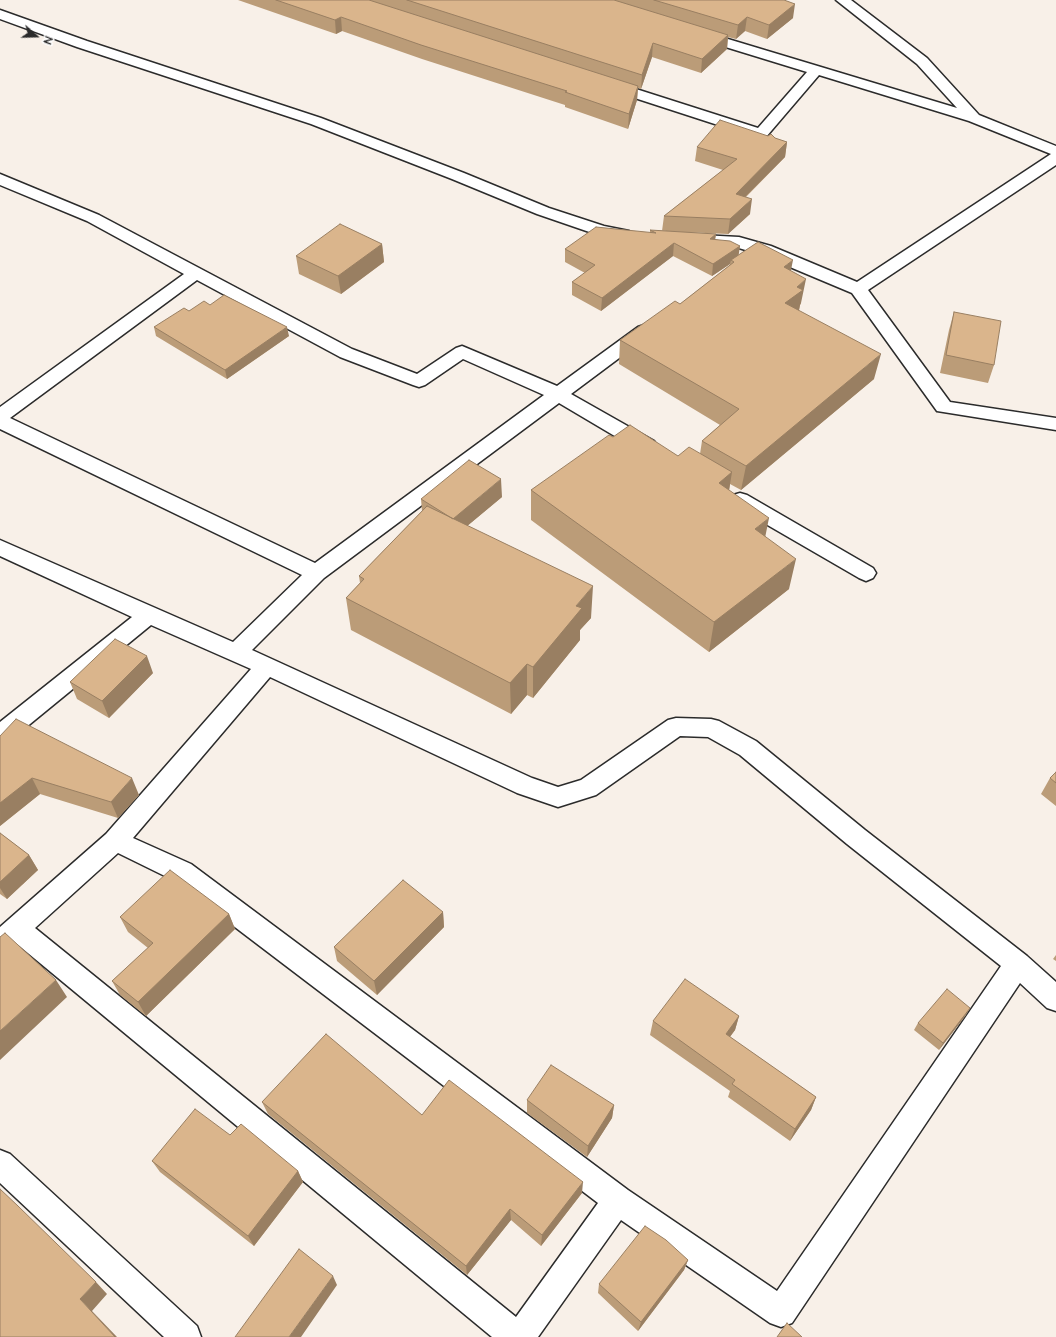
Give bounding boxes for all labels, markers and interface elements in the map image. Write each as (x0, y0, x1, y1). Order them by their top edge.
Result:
north arrow (16, 16, 56, 56)
text: N (40, 34, 56, 46)

